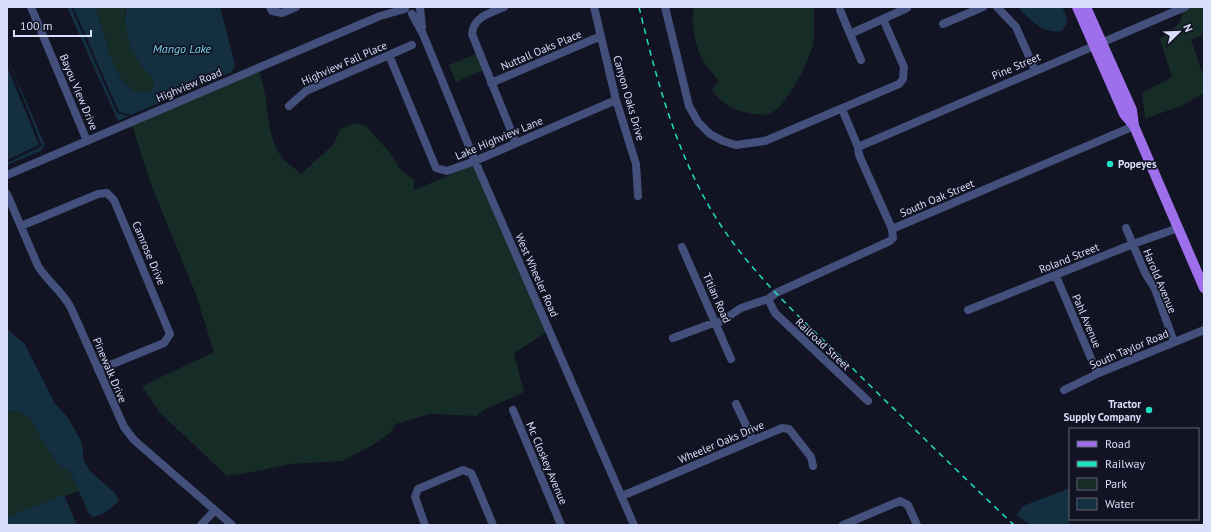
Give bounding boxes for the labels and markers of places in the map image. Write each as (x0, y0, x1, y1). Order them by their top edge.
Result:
place label: Popeyes (1118, 157, 1157, 171)
marker: Popeyes (1105, 159, 1115, 169)
place label: Tractor Supply Company (1063, 397, 1142, 424)
marker: Tractor Supply Company (1144, 405, 1154, 415)

